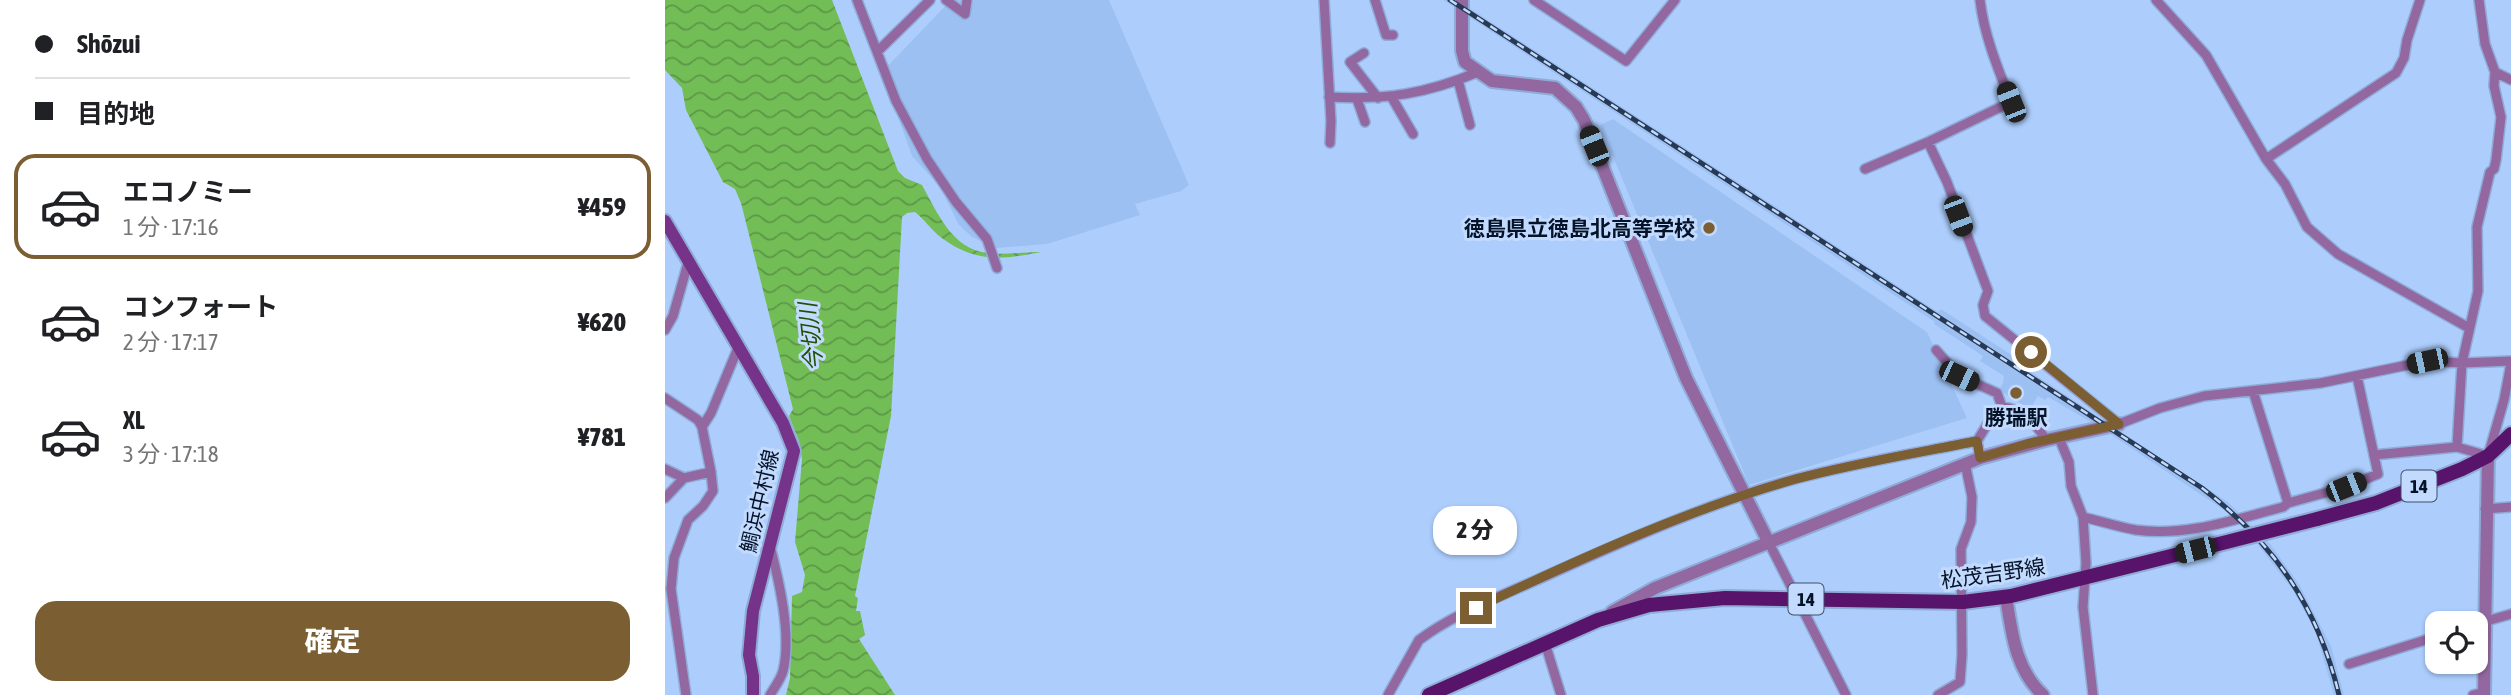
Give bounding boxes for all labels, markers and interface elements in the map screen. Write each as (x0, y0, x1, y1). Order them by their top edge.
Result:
text: Shōzui (77, 29, 140, 59)
car (1994, 79, 2029, 125)
text: 目的地 (77, 99, 155, 129)
car (1577, 123, 1612, 169)
icon: car (39, 175, 102, 238)
text: エコノミー (123, 177, 253, 207)
text: ¥459 (578, 192, 626, 222)
car (1941, 193, 1976, 239)
text: 1 分 · 17:16 (123, 214, 219, 240)
place label: 徳島県立徳島北高等学校 (1464, 216, 1695, 240)
marker: 徳島県立徳島北高等学校 (1701, 220, 1717, 236)
icon: car (39, 290, 102, 353)
text: コンフォート (123, 292, 278, 322)
water label: 今切川 (794, 298, 828, 373)
text: ¥620 (578, 307, 626, 337)
text: 2 分 · 17:17 (123, 329, 219, 355)
route start (2015, 336, 2047, 368)
car (2405, 346, 2450, 376)
car (1936, 358, 1983, 394)
marker: 勝瑞駅 (2008, 385, 2024, 401)
icon: car (39, 405, 102, 468)
text: XL (123, 405, 145, 435)
place label: 勝瑞駅 (1985, 405, 2048, 429)
text: ¥781 (578, 422, 626, 452)
text: 3 分 · 17:18 (123, 441, 219, 467)
street label: 鯛浜中村線 (735, 447, 783, 555)
car (2323, 469, 2370, 505)
road number: 14 (2401, 471, 2437, 502)
callout: 2 分 (1434, 506, 1518, 556)
text: 2 分 (1457, 517, 1493, 543)
car (2173, 535, 2218, 565)
street label: 松茂吉野線 (1939, 554, 2047, 592)
road number: 14 (1789, 584, 1823, 614)
route end (1460, 592, 1492, 624)
button: 確定 (35, 601, 630, 681)
map controls (2425, 611, 2488, 674)
button: locate (2425, 611, 2488, 674)

